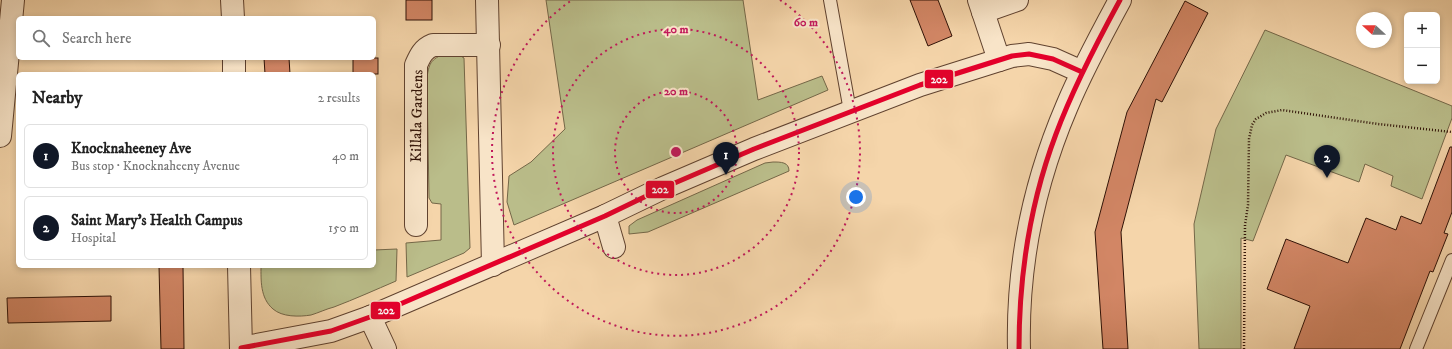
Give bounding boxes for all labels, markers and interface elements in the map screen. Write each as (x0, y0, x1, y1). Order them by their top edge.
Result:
north arrow (1356, 12, 1392, 48)
map controls (1404, 12, 1440, 84)
button: + (1404, 12, 1440, 48)
text: 60 m (794, 15, 818, 30)
search box (16, 16, 376, 60)
text: 40 m (663, 22, 688, 37)
icon: search (30, 27, 52, 49)
text: Search here (62, 29, 131, 48)
button: − (1404, 48, 1440, 84)
street label: Killala Gardens (407, 69, 427, 163)
line badge: 202 (924, 69, 954, 89)
text: 202 (931, 73, 948, 87)
text: 20 m (664, 84, 688, 99)
text: Nearby (32, 87, 82, 109)
text: 2 results (318, 90, 360, 106)
text: Knocknaheeney Ave (71, 139, 191, 158)
pin: 1 (713, 142, 739, 175)
centre of rings (669, 145, 683, 159)
pin: 2 (1314, 145, 1340, 178)
text: 1 (44, 148, 48, 164)
text: 40 m (332, 148, 359, 164)
text: Bus stop · Knocknaheeny Avenue (71, 158, 240, 174)
line badge: 202 (645, 180, 675, 199)
text: 202 (652, 183, 669, 197)
your location (846, 187, 866, 207)
text: Saint Mary's Health Campus (71, 211, 242, 230)
text: 2 (43, 220, 49, 236)
text: 150 m (328, 220, 359, 236)
text: Hospital (71, 230, 116, 246)
line badge: 202 (370, 301, 401, 320)
text: 202 (378, 304, 395, 318)

